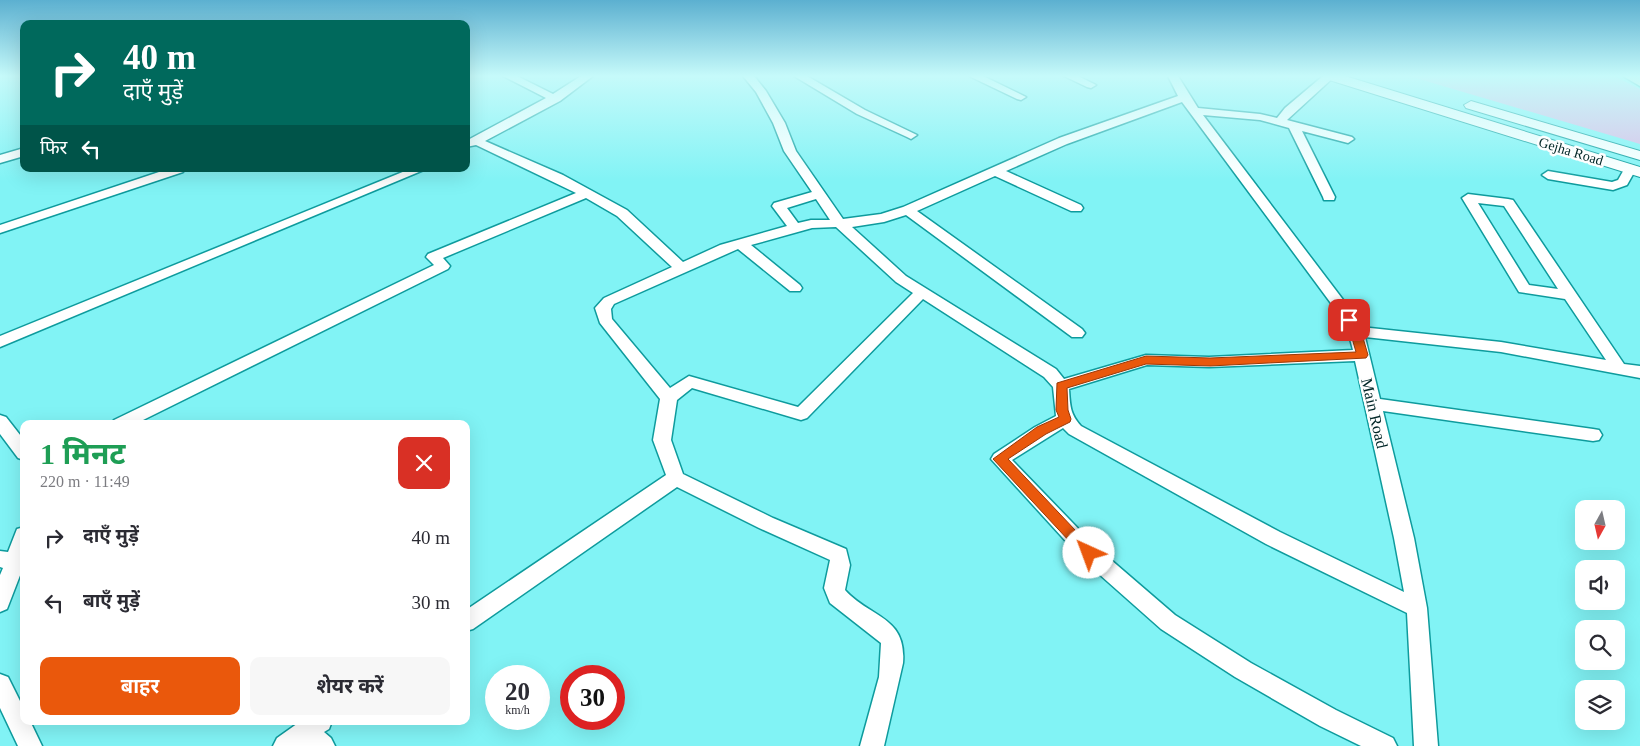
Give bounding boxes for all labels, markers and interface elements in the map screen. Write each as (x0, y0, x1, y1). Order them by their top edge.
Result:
text: 40 m (123, 38, 196, 77)
icon: right (40, 40, 105, 105)
text: दाएँ मुड़ें (123, 79, 183, 104)
icon: left (77, 135, 105, 163)
street label: Gejha Road (1537, 135, 1605, 168)
text: फिर (40, 137, 67, 158)
pin (1328, 299, 1370, 341)
icon: arrive (1335, 306, 1363, 334)
street label: Main Road (1358, 376, 1391, 450)
text: 1 मिनट (40, 437, 125, 470)
button: close (398, 437, 450, 489)
text: 220 m · 11:49 (40, 473, 130, 490)
north arrow (1575, 500, 1625, 550)
map controls (1575, 500, 1625, 730)
icon: right (40, 524, 68, 552)
text: दाएँ मुड़ें (83, 525, 139, 546)
position arrow (1062, 526, 1114, 578)
text: 40 m (411, 527, 450, 548)
button: sound (1575, 560, 1625, 610)
icon: left (40, 589, 68, 617)
text: बाएँ मुड़ें (83, 590, 140, 611)
text: 30 m (411, 592, 450, 613)
button: search (1575, 620, 1625, 670)
button: बाहर (40, 657, 240, 715)
button: शेयर करें (250, 657, 450, 715)
speed limit sign: 30 (560, 665, 625, 730)
text: 20 (505, 678, 530, 705)
button: layers (1575, 680, 1625, 730)
text: km/h (505, 703, 530, 717)

